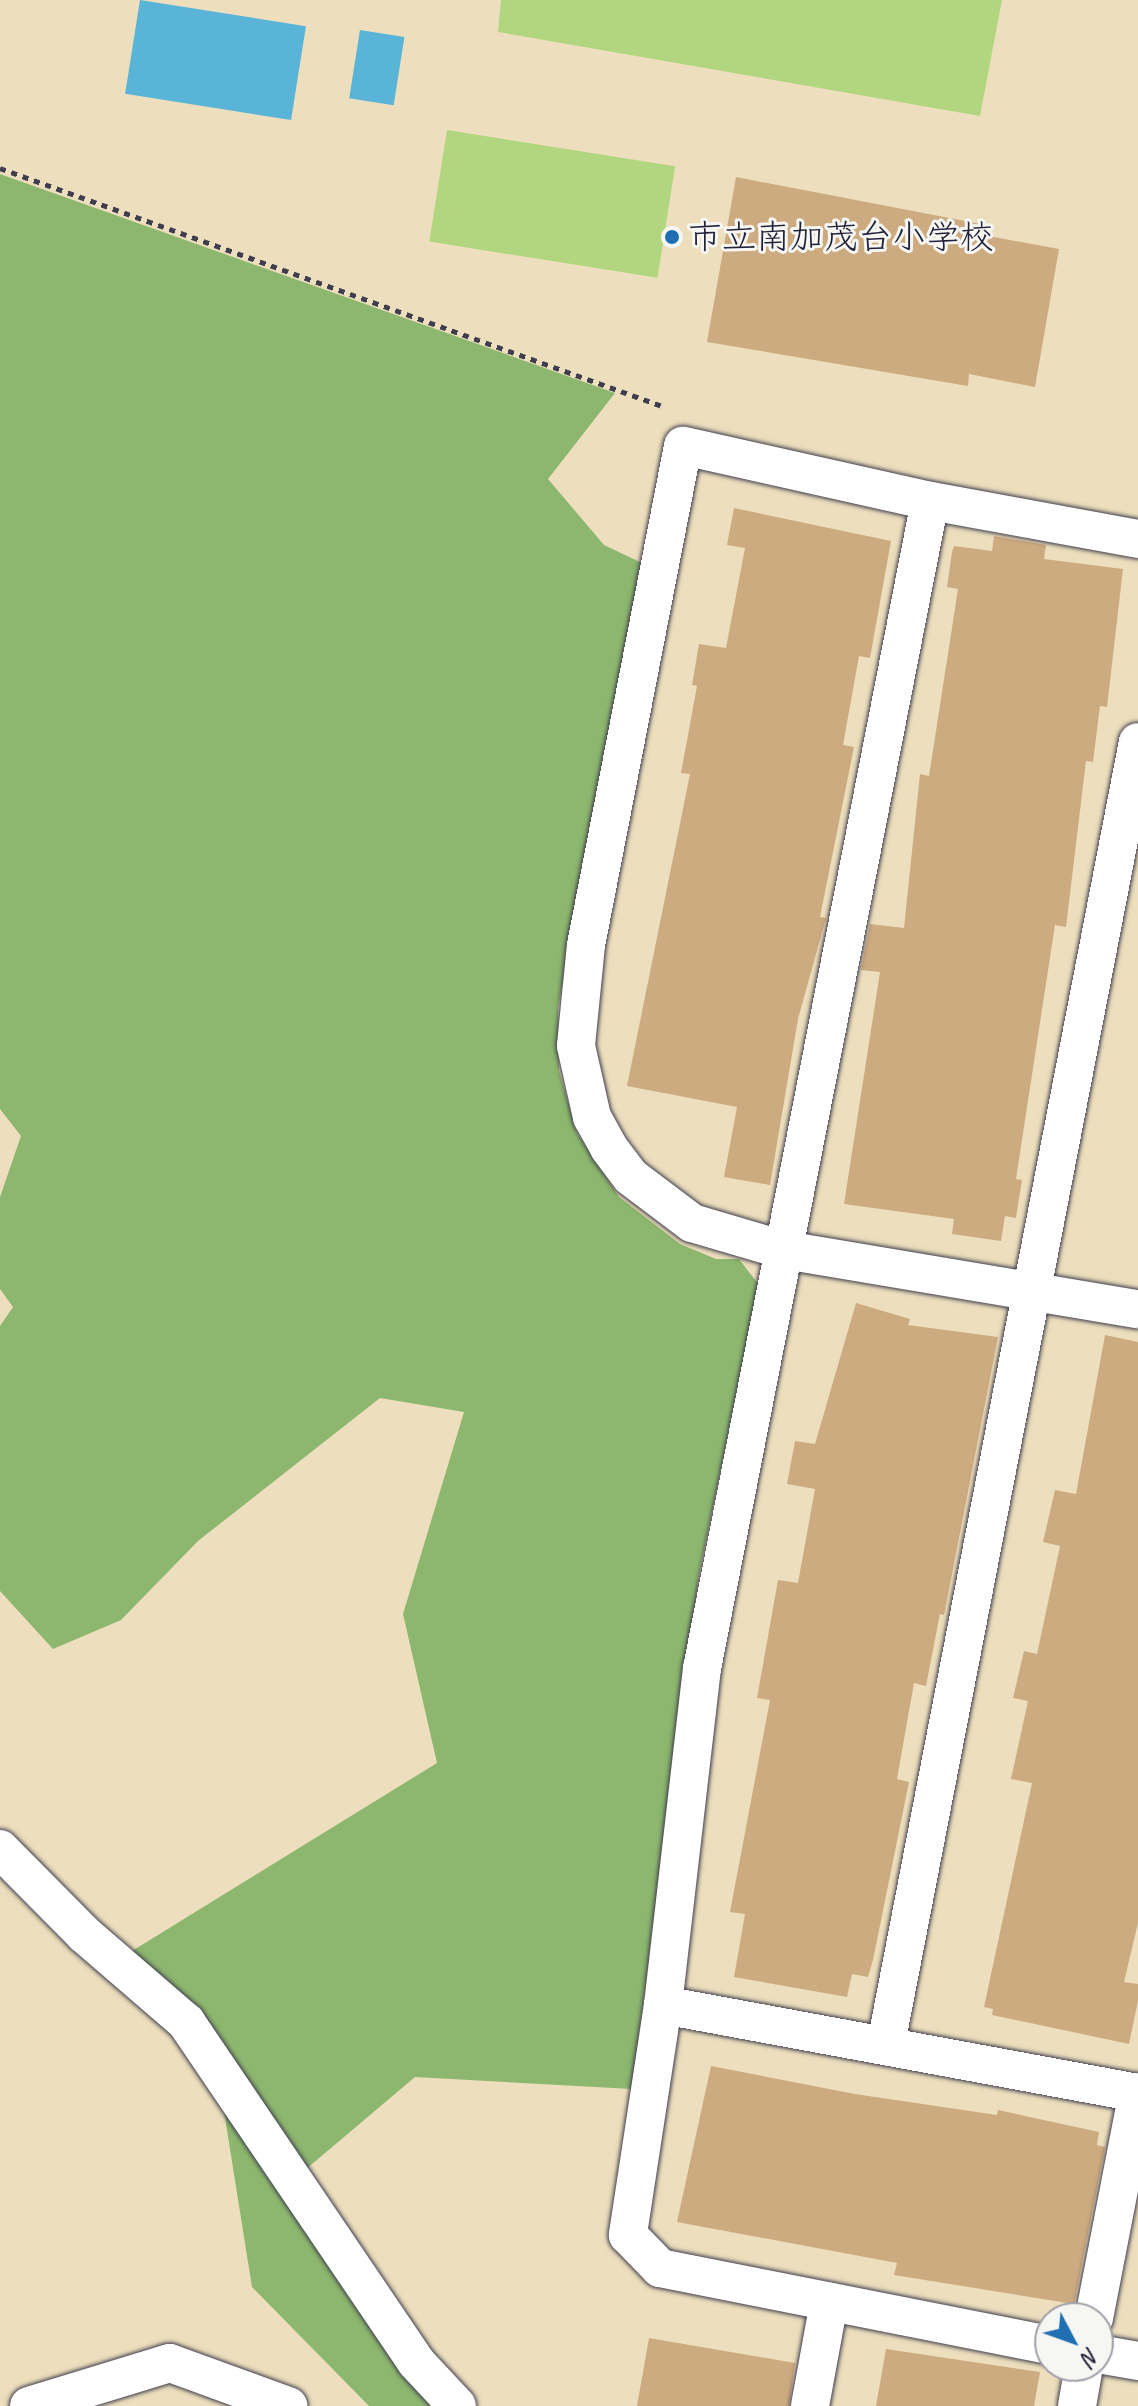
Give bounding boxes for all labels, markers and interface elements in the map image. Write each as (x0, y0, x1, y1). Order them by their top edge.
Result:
place label: 市立南加茂台小学校 (688, 217, 994, 257)
marker: 市立南加茂台小学校 (663, 228, 681, 246)
north arrow (1034, 2302, 1114, 2382)
text: N (1076, 2342, 1106, 2371)

